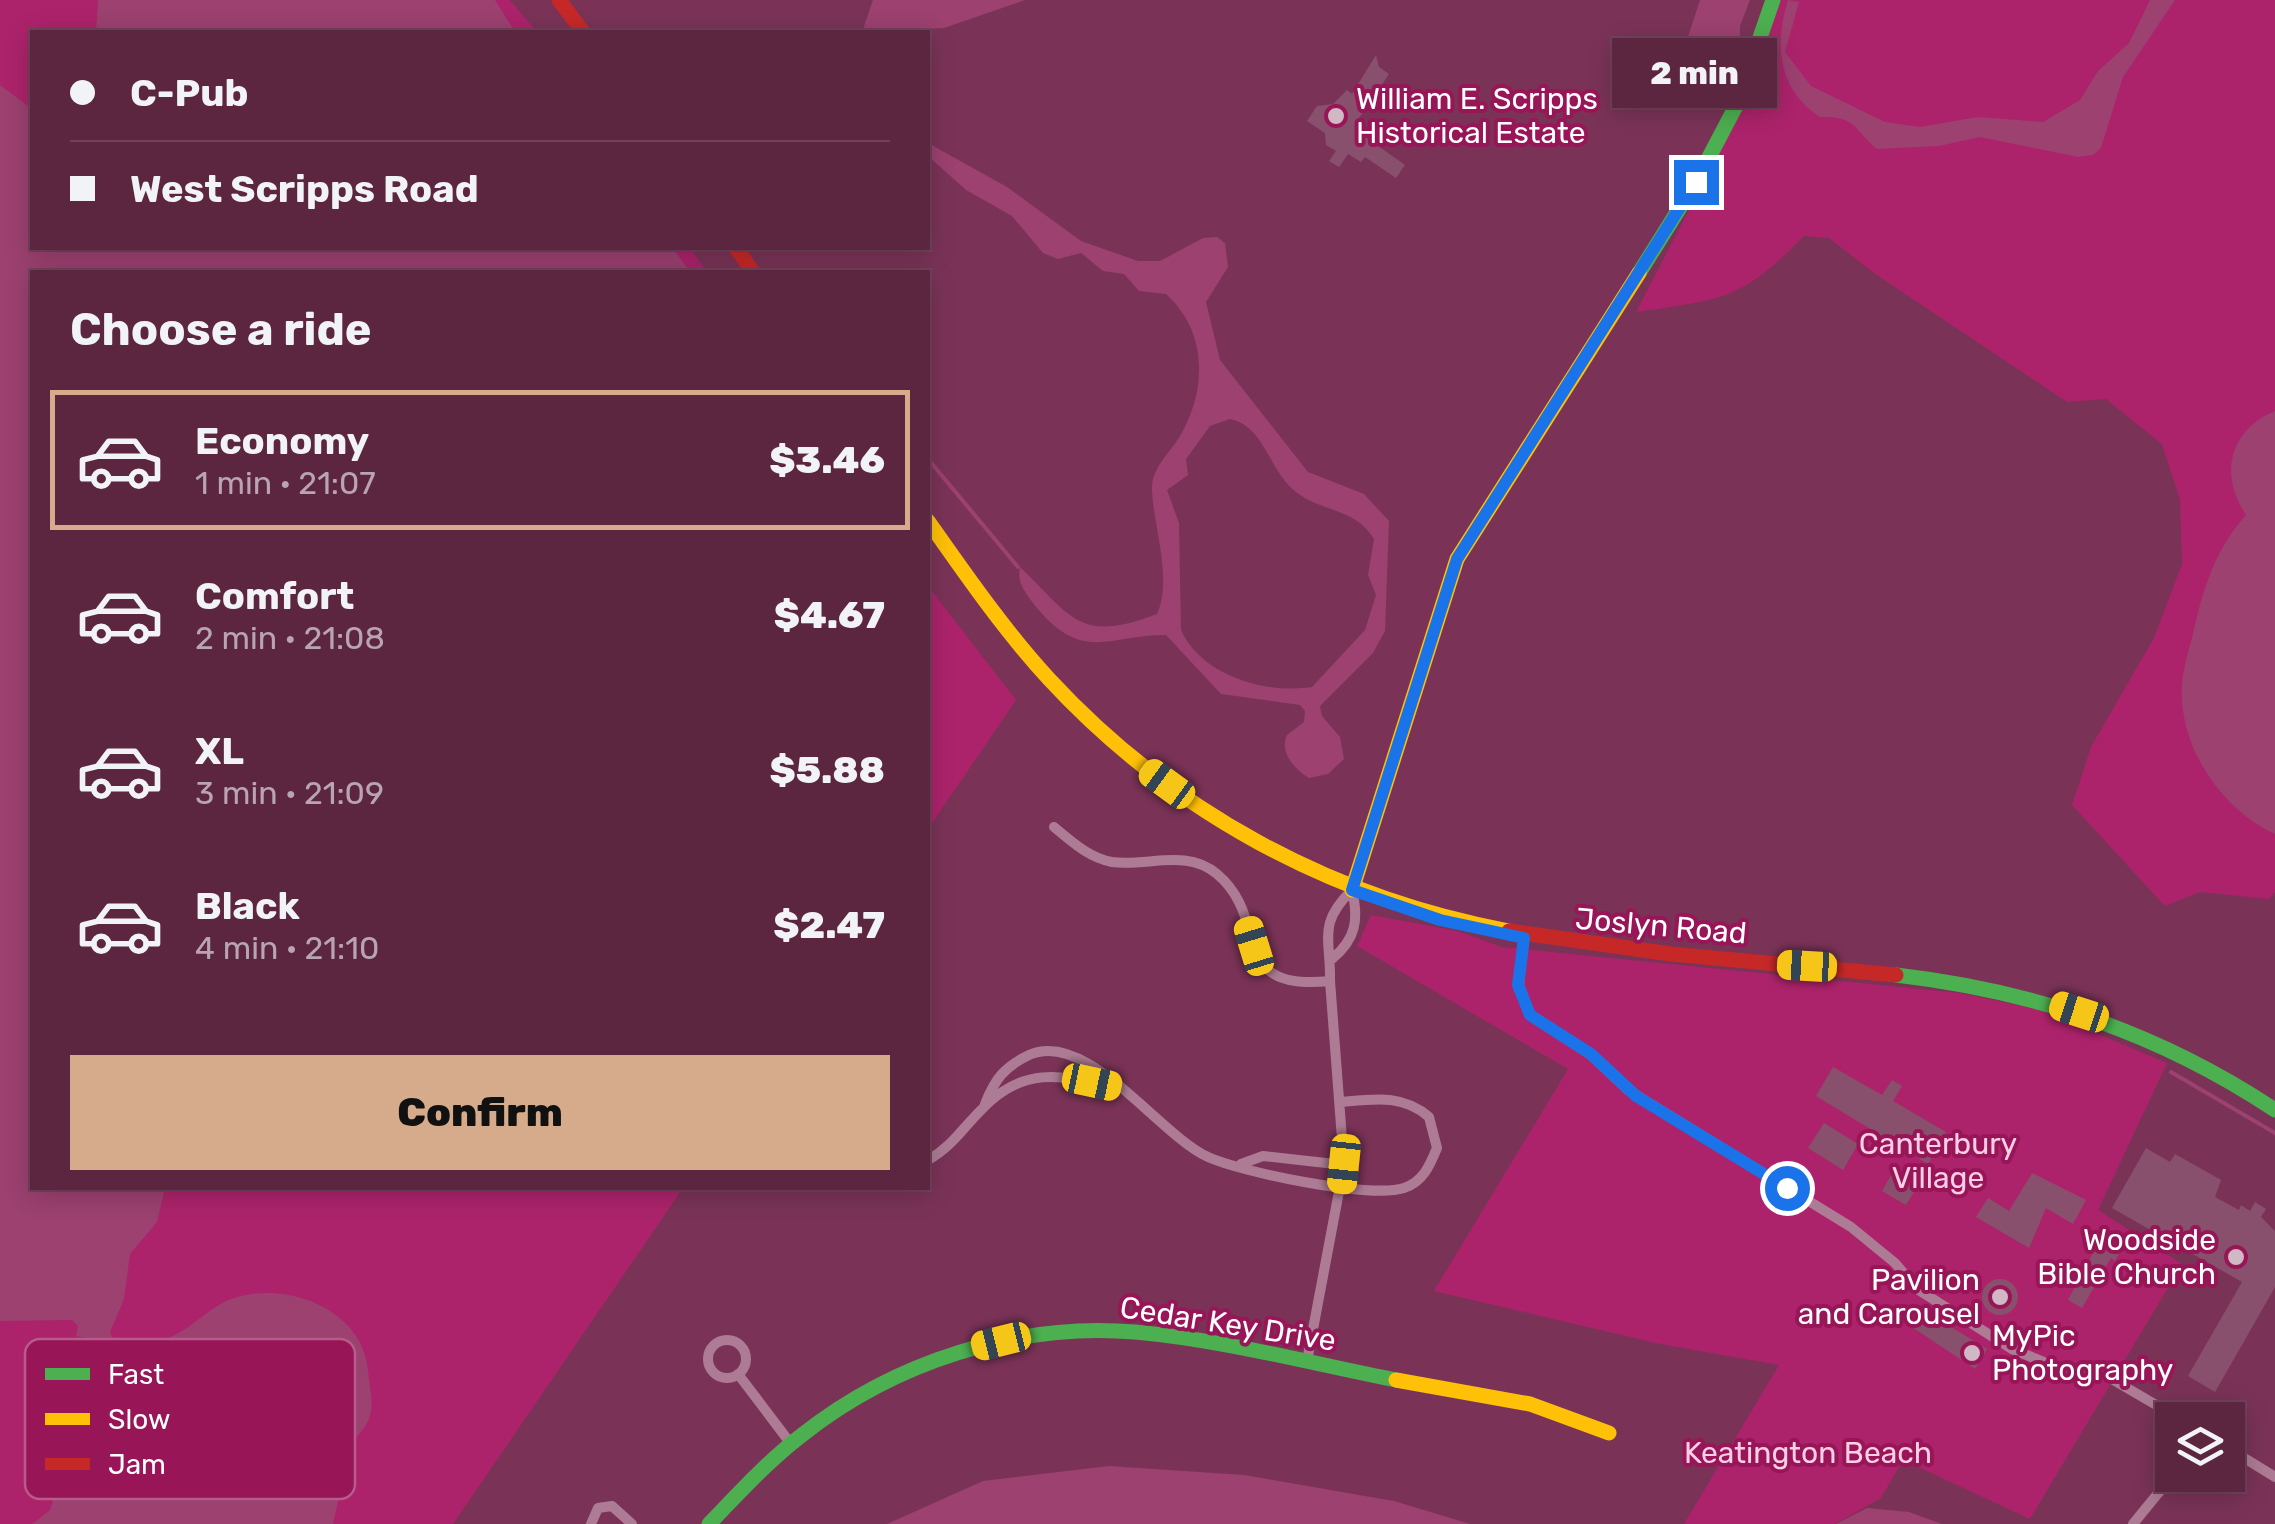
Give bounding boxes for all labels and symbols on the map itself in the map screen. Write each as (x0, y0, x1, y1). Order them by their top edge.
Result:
callout: 2 min (1614, 37, 1778, 107)
place label: William E. Scripps Historical Estate (1356, 81, 1598, 151)
marker: William E. Scripps Historical Estate (1325, 105, 1347, 127)
route end (1674, 160, 1719, 205)
car (1134, 754, 1200, 814)
street label: Joslyn Road (1574, 901, 1748, 951)
car (1231, 913, 1277, 979)
car (1776, 949, 1838, 983)
car (2046, 988, 2112, 1036)
car (1060, 1061, 1124, 1103)
park label: Canterbury Village (1859, 1126, 2017, 1196)
car (1326, 1133, 1362, 1195)
route start (1765, 1166, 1810, 1211)
place label: Woodside Bible Church (2037, 1222, 2216, 1292)
marker: Woodside Bible Church (2225, 1246, 2247, 1268)
place label: Pavilion and Carousel (1798, 1262, 1980, 1332)
marker: Pavilion and Carousel (1989, 1286, 2011, 1308)
street label: Cedar Key Drive (1118, 1289, 1338, 1359)
place label: MyPic Photography (1992, 1318, 2173, 1388)
car (968, 1319, 1034, 1363)
legend (25, 1339, 355, 1499)
marker: MyPic Photography (1961, 1342, 1983, 1364)
text: Fast (108, 1358, 164, 1391)
text: Slow (108, 1403, 170, 1436)
park label: Keatington Beach (1684, 1435, 1932, 1471)
text: Jam (108, 1448, 166, 1481)

